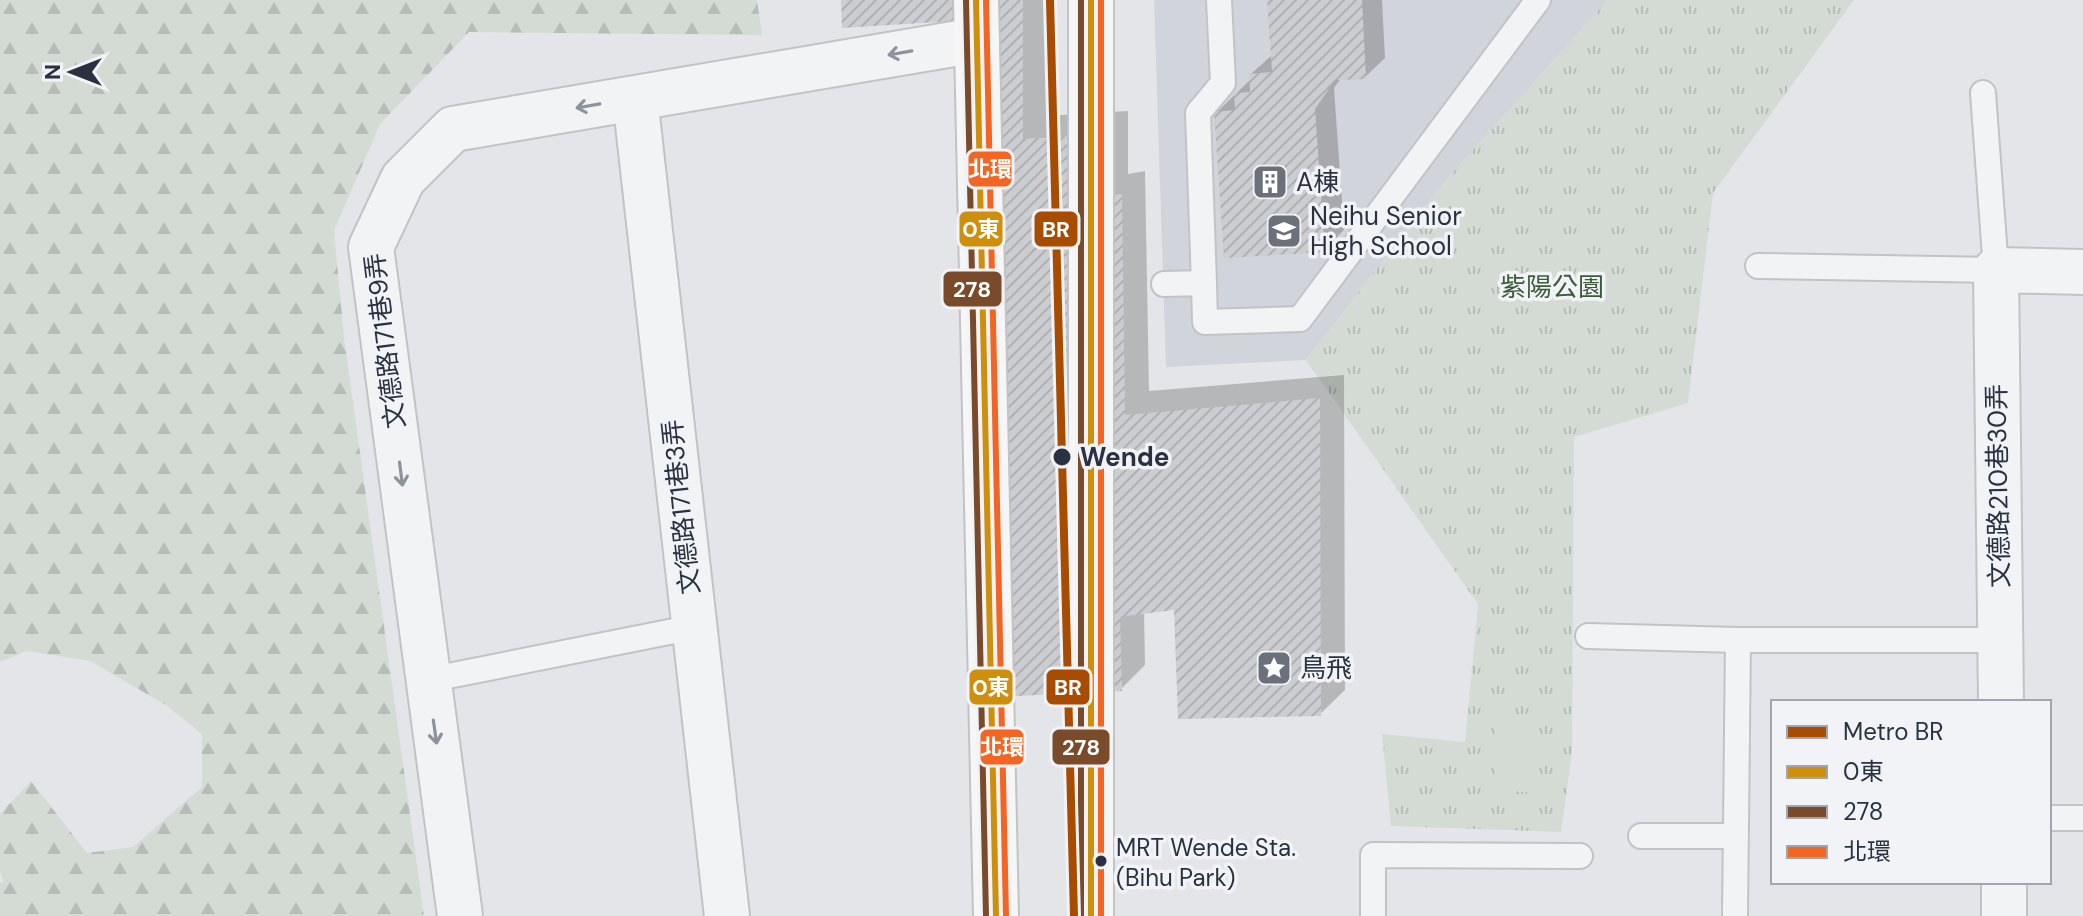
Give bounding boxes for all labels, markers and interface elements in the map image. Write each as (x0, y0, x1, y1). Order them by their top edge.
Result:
north arrow (32, 32, 112, 112)
one-way arrow (887, 46, 913, 61)
text: N (38, 64, 67, 80)
one-way arrow (576, 100, 601, 115)
line badge: 北環 (967, 150, 1013, 188)
text: 北環 (968, 155, 1012, 184)
building icon: A棟 (1251, 163, 1289, 201)
place label: A棟 (1296, 165, 1339, 199)
place label: Neihu Senior High School (1310, 199, 1462, 263)
line badge: 0東 (958, 210, 1004, 248)
line badge: BR (1033, 210, 1079, 248)
school or university icon: Neihu Senior High School (1265, 212, 1303, 250)
text: 0東 (962, 215, 1000, 244)
text: BR (1042, 215, 1070, 244)
street label: 文德路171巷9弄 (357, 251, 413, 431)
line badge: 278 (942, 270, 1003, 308)
park label: 紫陽公園 (1500, 270, 1604, 304)
text: 278 (953, 275, 991, 304)
street label: 文德路210巷30弄 (1979, 384, 2017, 588)
street label: 文德路171巷3弄 (655, 418, 707, 596)
place label: Wende (1080, 440, 1169, 474)
marker: Wende (1051, 446, 1073, 468)
one-way arrow (394, 461, 409, 486)
place icon: 鳥飛 (1255, 649, 1293, 687)
place label: 鳥飛 (1300, 651, 1352, 685)
line badge: 0東 (968, 668, 1014, 706)
line badge: BR (1045, 668, 1091, 706)
text: 0東 (972, 673, 1010, 702)
text: BR (1054, 673, 1082, 702)
legend (1771, 700, 2051, 884)
text: Metro BR (1843, 716, 1944, 747)
one-way arrow (428, 719, 443, 744)
line badge: 北環 (979, 728, 1025, 766)
line badge: 278 (1051, 728, 1111, 766)
text: 北環 (980, 733, 1024, 762)
text: 278 (1062, 733, 1100, 762)
text: 0東 (1843, 756, 1883, 787)
text: 278 (1843, 796, 1883, 827)
place label: MRT Wende Sta. (Bihu Park) (1116, 832, 1296, 893)
text: 北環 (1843, 836, 1891, 867)
marker: MRT Wende Sta. (Bihu Park) (1093, 853, 1109, 869)

